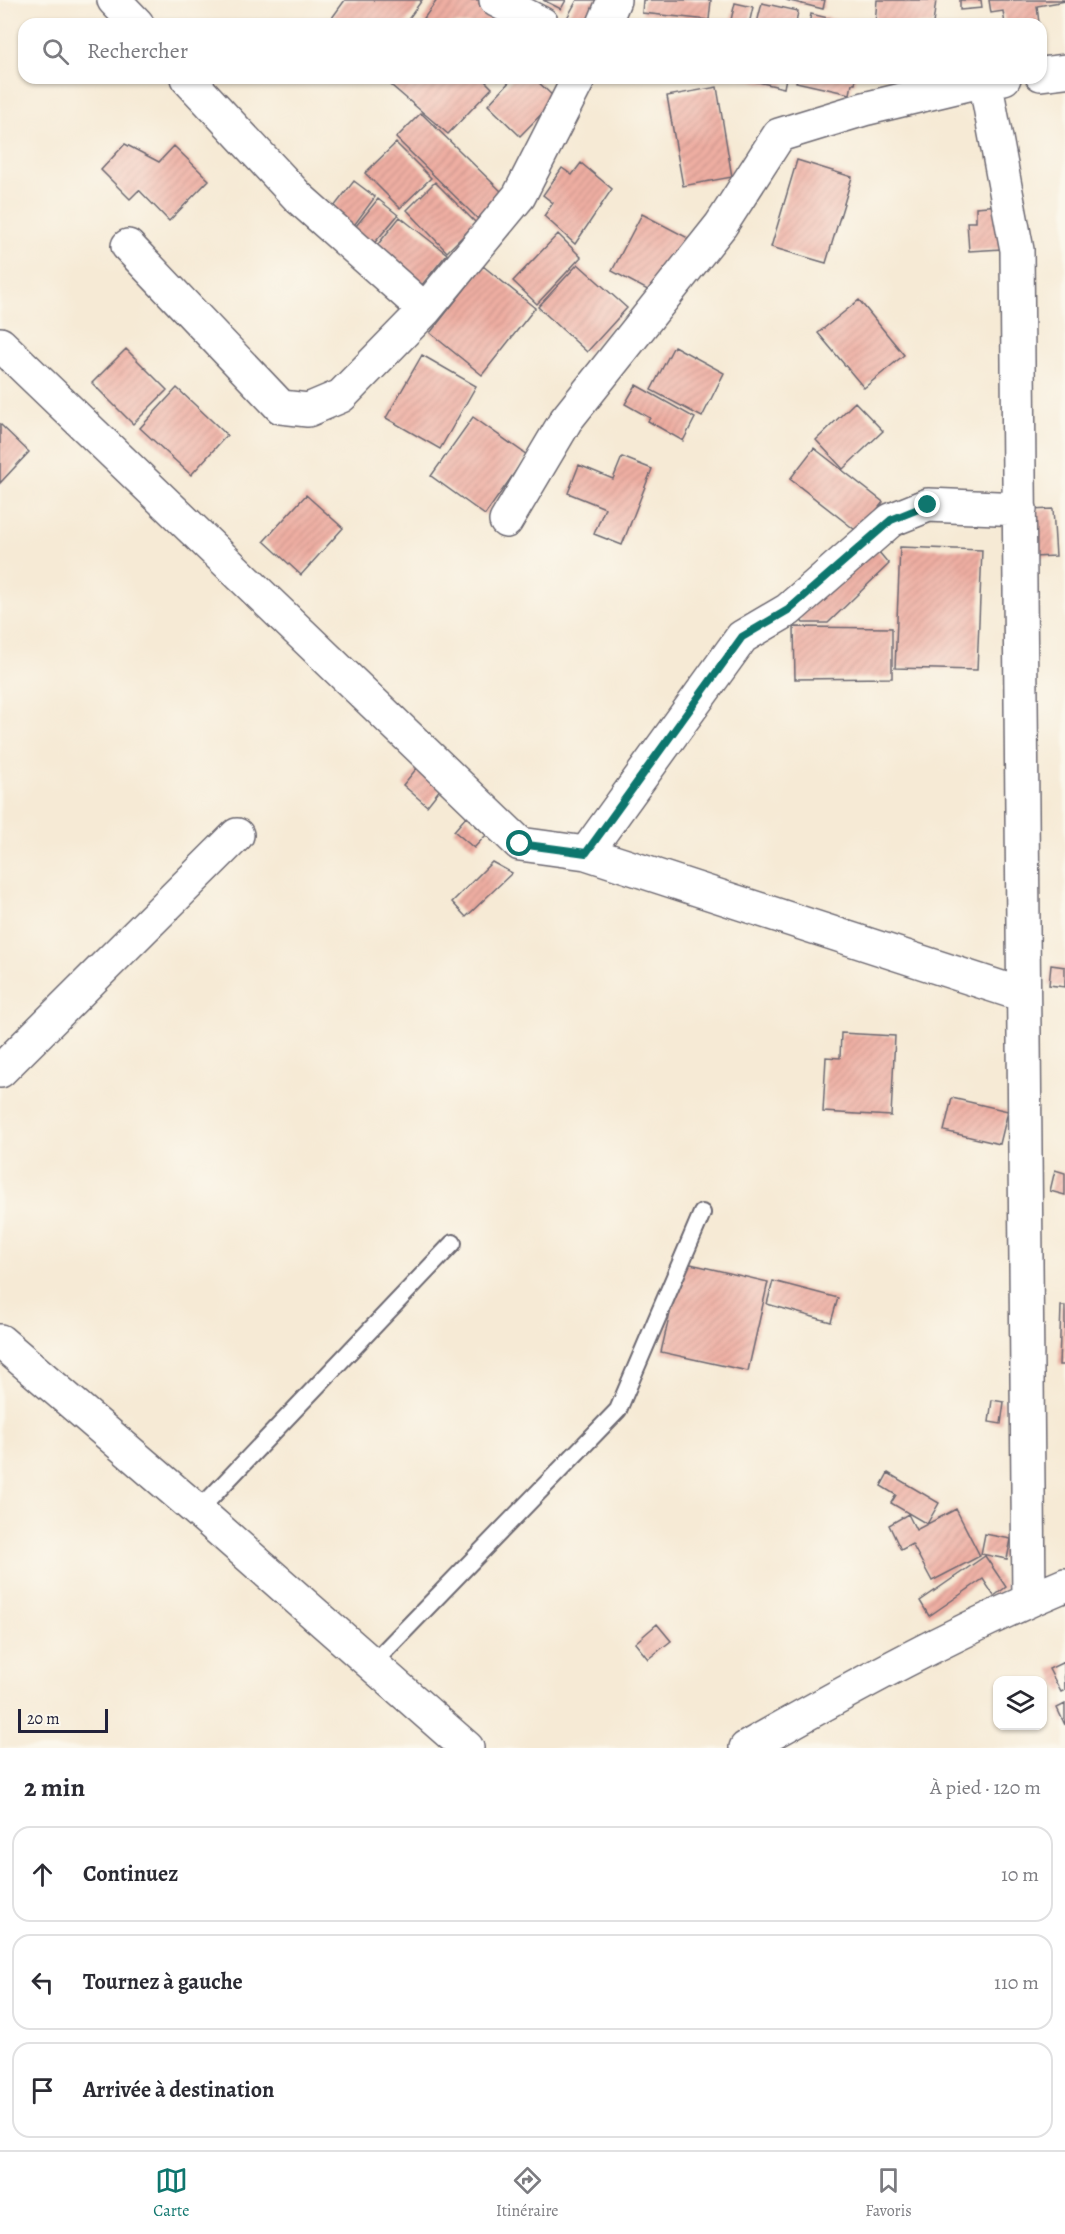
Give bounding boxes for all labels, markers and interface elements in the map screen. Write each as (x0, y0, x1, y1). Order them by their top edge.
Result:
search box (18, 18, 1047, 84)
icon: search (39, 35, 72, 68)
text: Rechercher (87, 36, 188, 66)
route end (914, 491, 940, 517)
route start (506, 830, 532, 856)
map controls (993, 1676, 1047, 1730)
button: layers (993, 1676, 1047, 1730)
scale bar (18, 1706, 108, 1734)
text: 20 m (27, 1708, 60, 1730)
text: 2 min (24, 1770, 85, 1805)
text: À pied · 120 m (930, 1774, 1041, 1801)
icon: ahead (26, 1858, 59, 1891)
text: Continuez (83, 1859, 178, 1889)
text: 10 m (1001, 1861, 1039, 1888)
icon: left (26, 1966, 59, 1999)
text: Tournez à gauche (83, 1967, 243, 1997)
text: 110 m (994, 1969, 1039, 1996)
icon: arrive (26, 2074, 59, 2107)
text: Arrivée à destination (83, 2075, 274, 2105)
tab: Carte (153, 2164, 189, 2222)
tab: Itinéraire (496, 2164, 559, 2222)
tab: Favoris (865, 2164, 912, 2222)

